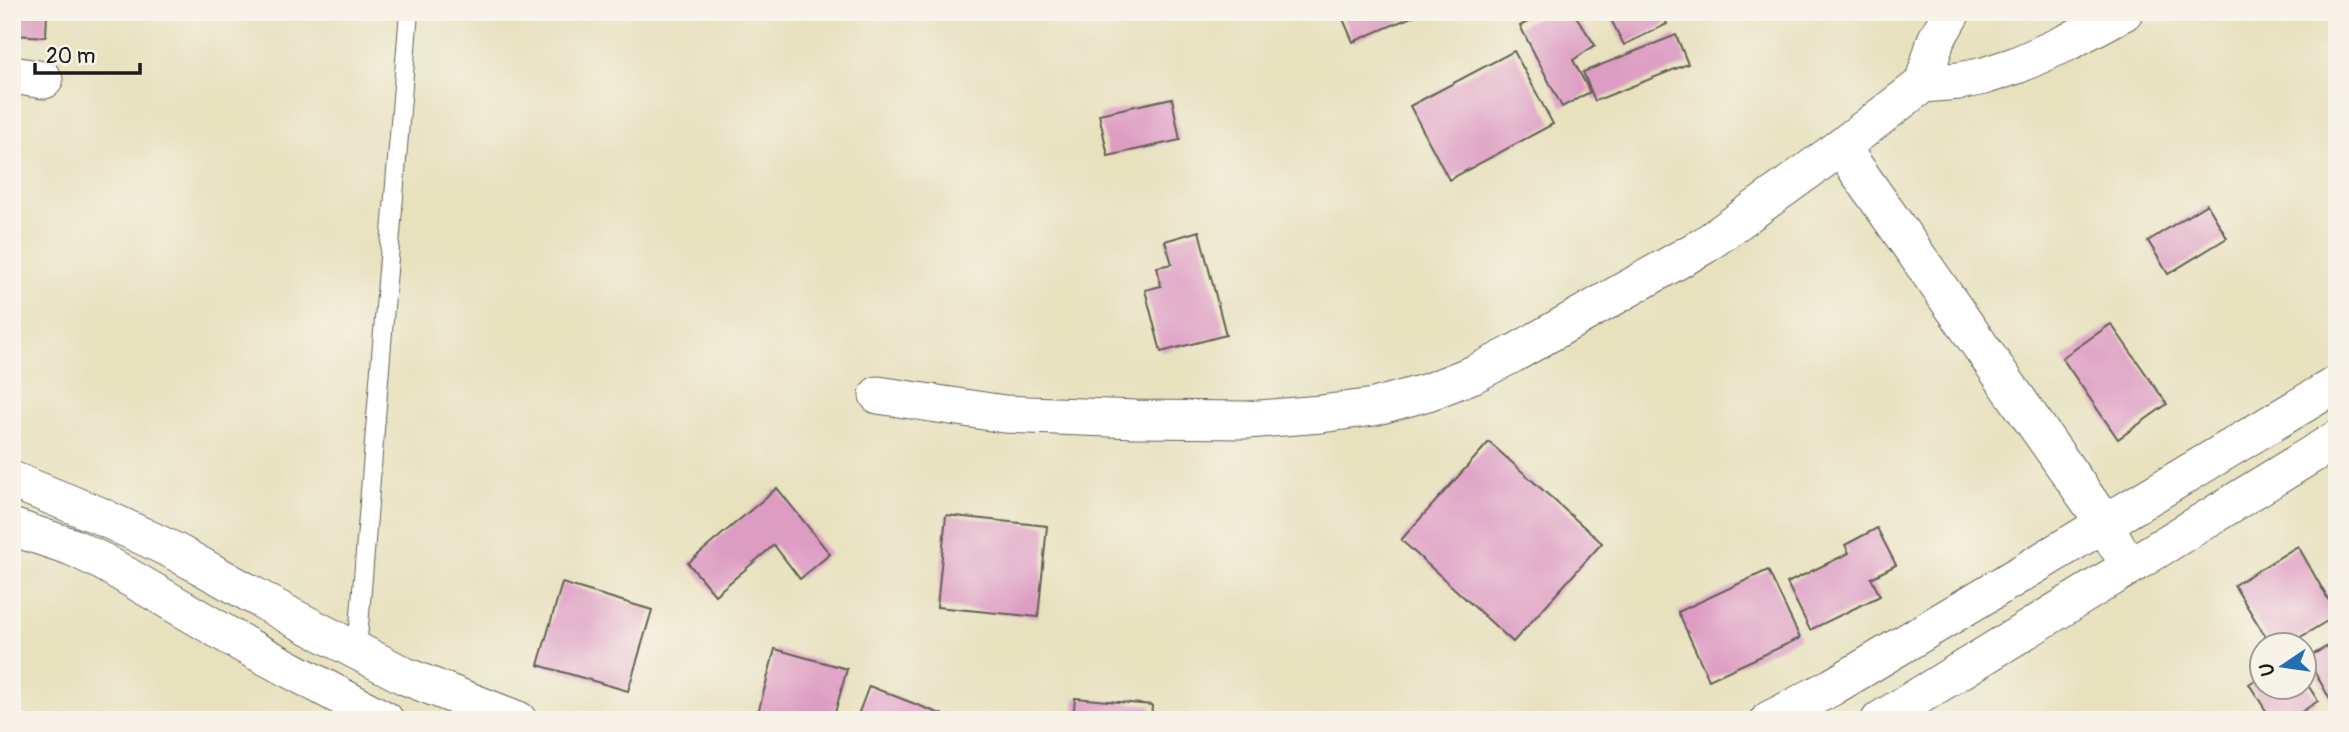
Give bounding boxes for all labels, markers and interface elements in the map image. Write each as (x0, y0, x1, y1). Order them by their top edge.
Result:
scale bar (35, 32, 140, 76)
text: 20 m (46, 43, 95, 70)
north arrow (2248, 630, 2318, 700)
text: U (2254, 661, 2281, 678)

